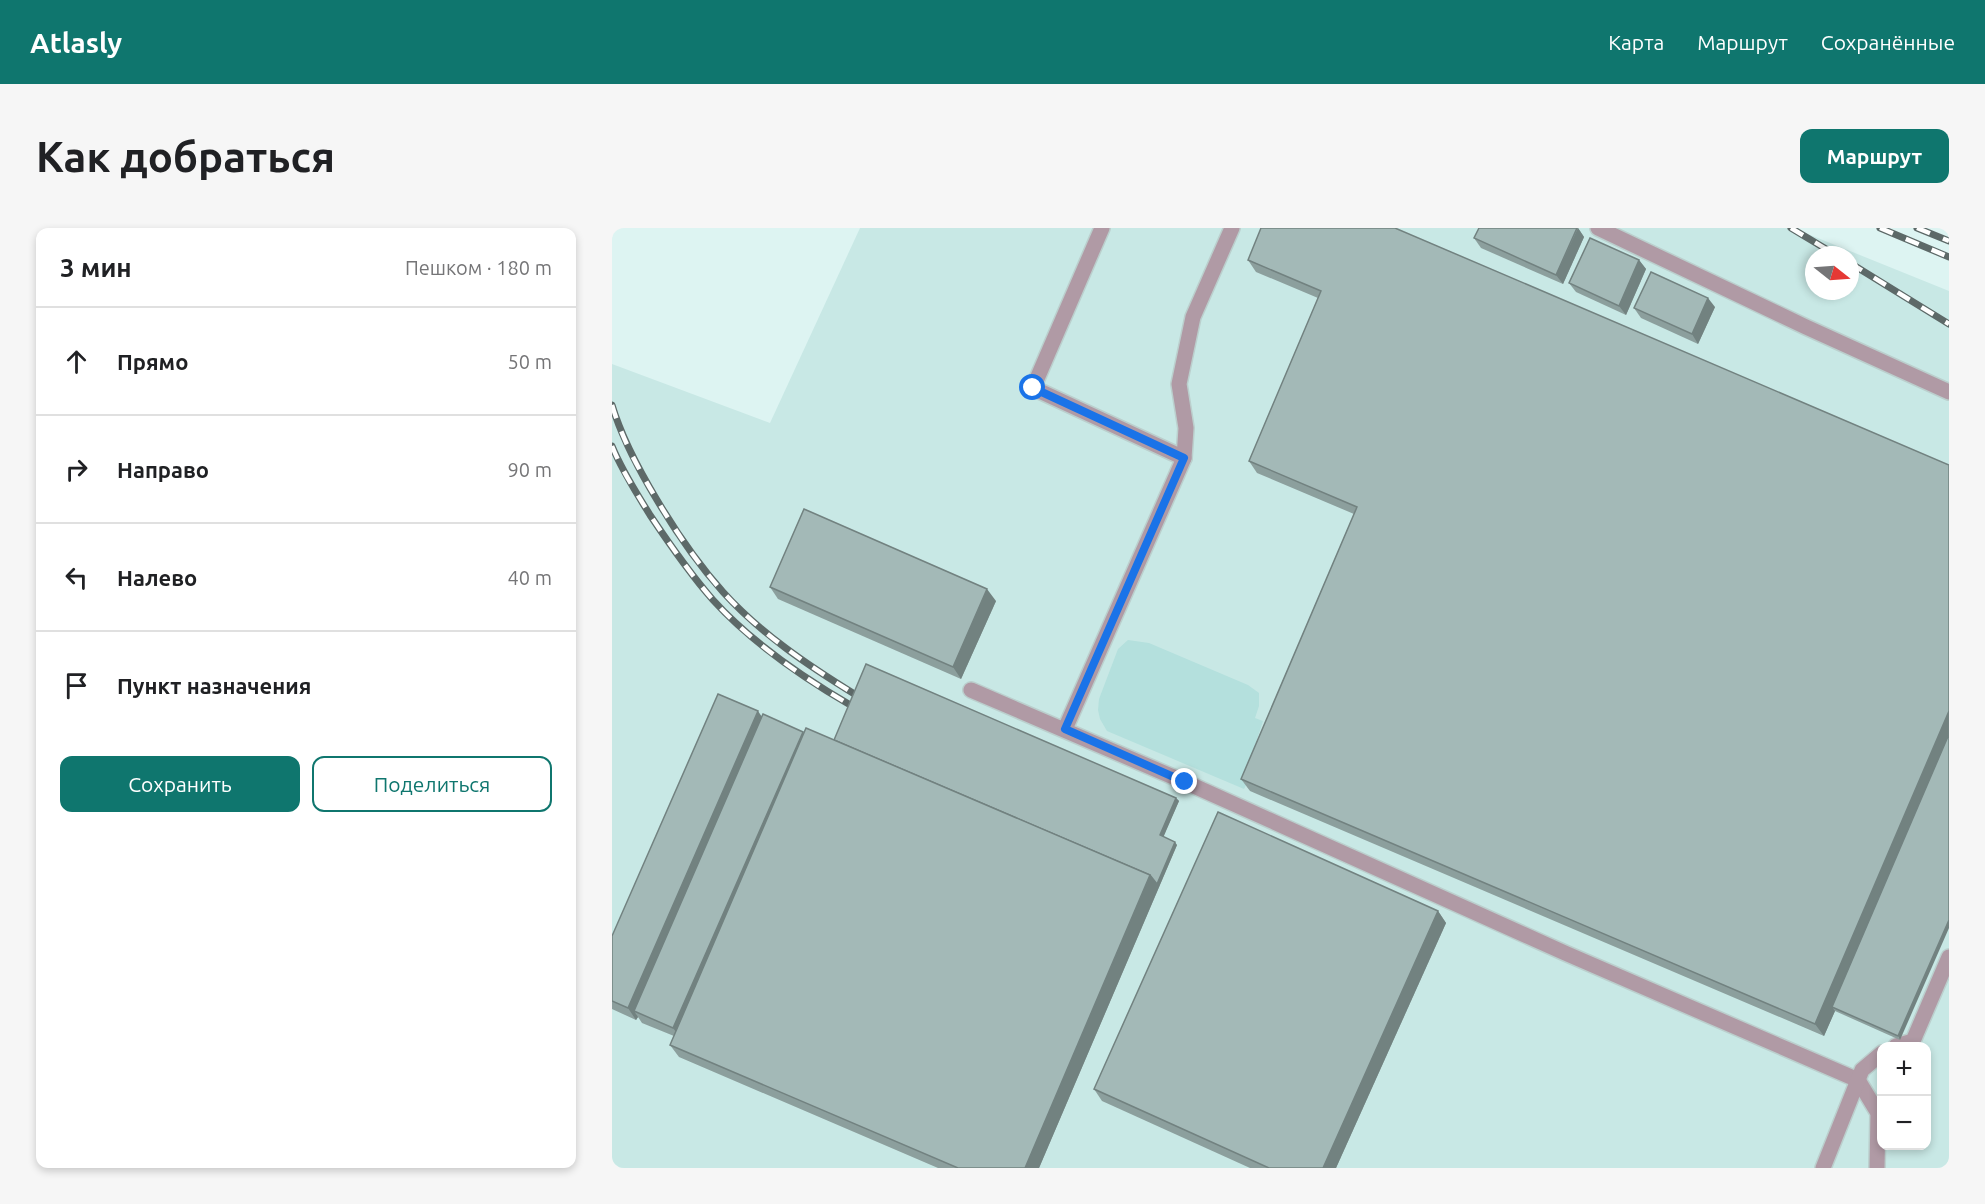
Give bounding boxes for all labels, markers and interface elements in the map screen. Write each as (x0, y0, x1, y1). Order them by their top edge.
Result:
text: Atlasly (30, 27, 122, 58)
text: Карта (1608, 30, 1664, 54)
text: Маршрут (1697, 30, 1788, 54)
text: Сохранённые (1821, 30, 1955, 54)
button: Маршрут (1800, 129, 1949, 183)
text: Как добраться (36, 133, 335, 180)
north arrow (1805, 246, 1859, 300)
text: 3 мин (60, 253, 132, 282)
text: Пешком · 180 m (405, 256, 552, 279)
icon: ahead (60, 345, 93, 378)
text: Прямо (117, 349, 188, 374)
text: 50 m (508, 350, 552, 373)
route start (1019, 374, 1045, 400)
icon: right (60, 453, 93, 486)
text: Направо (117, 457, 209, 482)
text: 90 m (508, 458, 552, 481)
icon: left (60, 561, 93, 594)
text: Налево (117, 565, 197, 590)
text: 40 m (508, 566, 552, 589)
icon: arrive (60, 669, 93, 702)
text: Пункт назначения (117, 673, 311, 698)
button: Сохранить (60, 756, 300, 812)
button: Поделиться (312, 756, 552, 812)
route end (1171, 768, 1197, 794)
map controls (1877, 1042, 1931, 1150)
button: + (1877, 1042, 1931, 1096)
button: − (1877, 1096, 1931, 1150)

